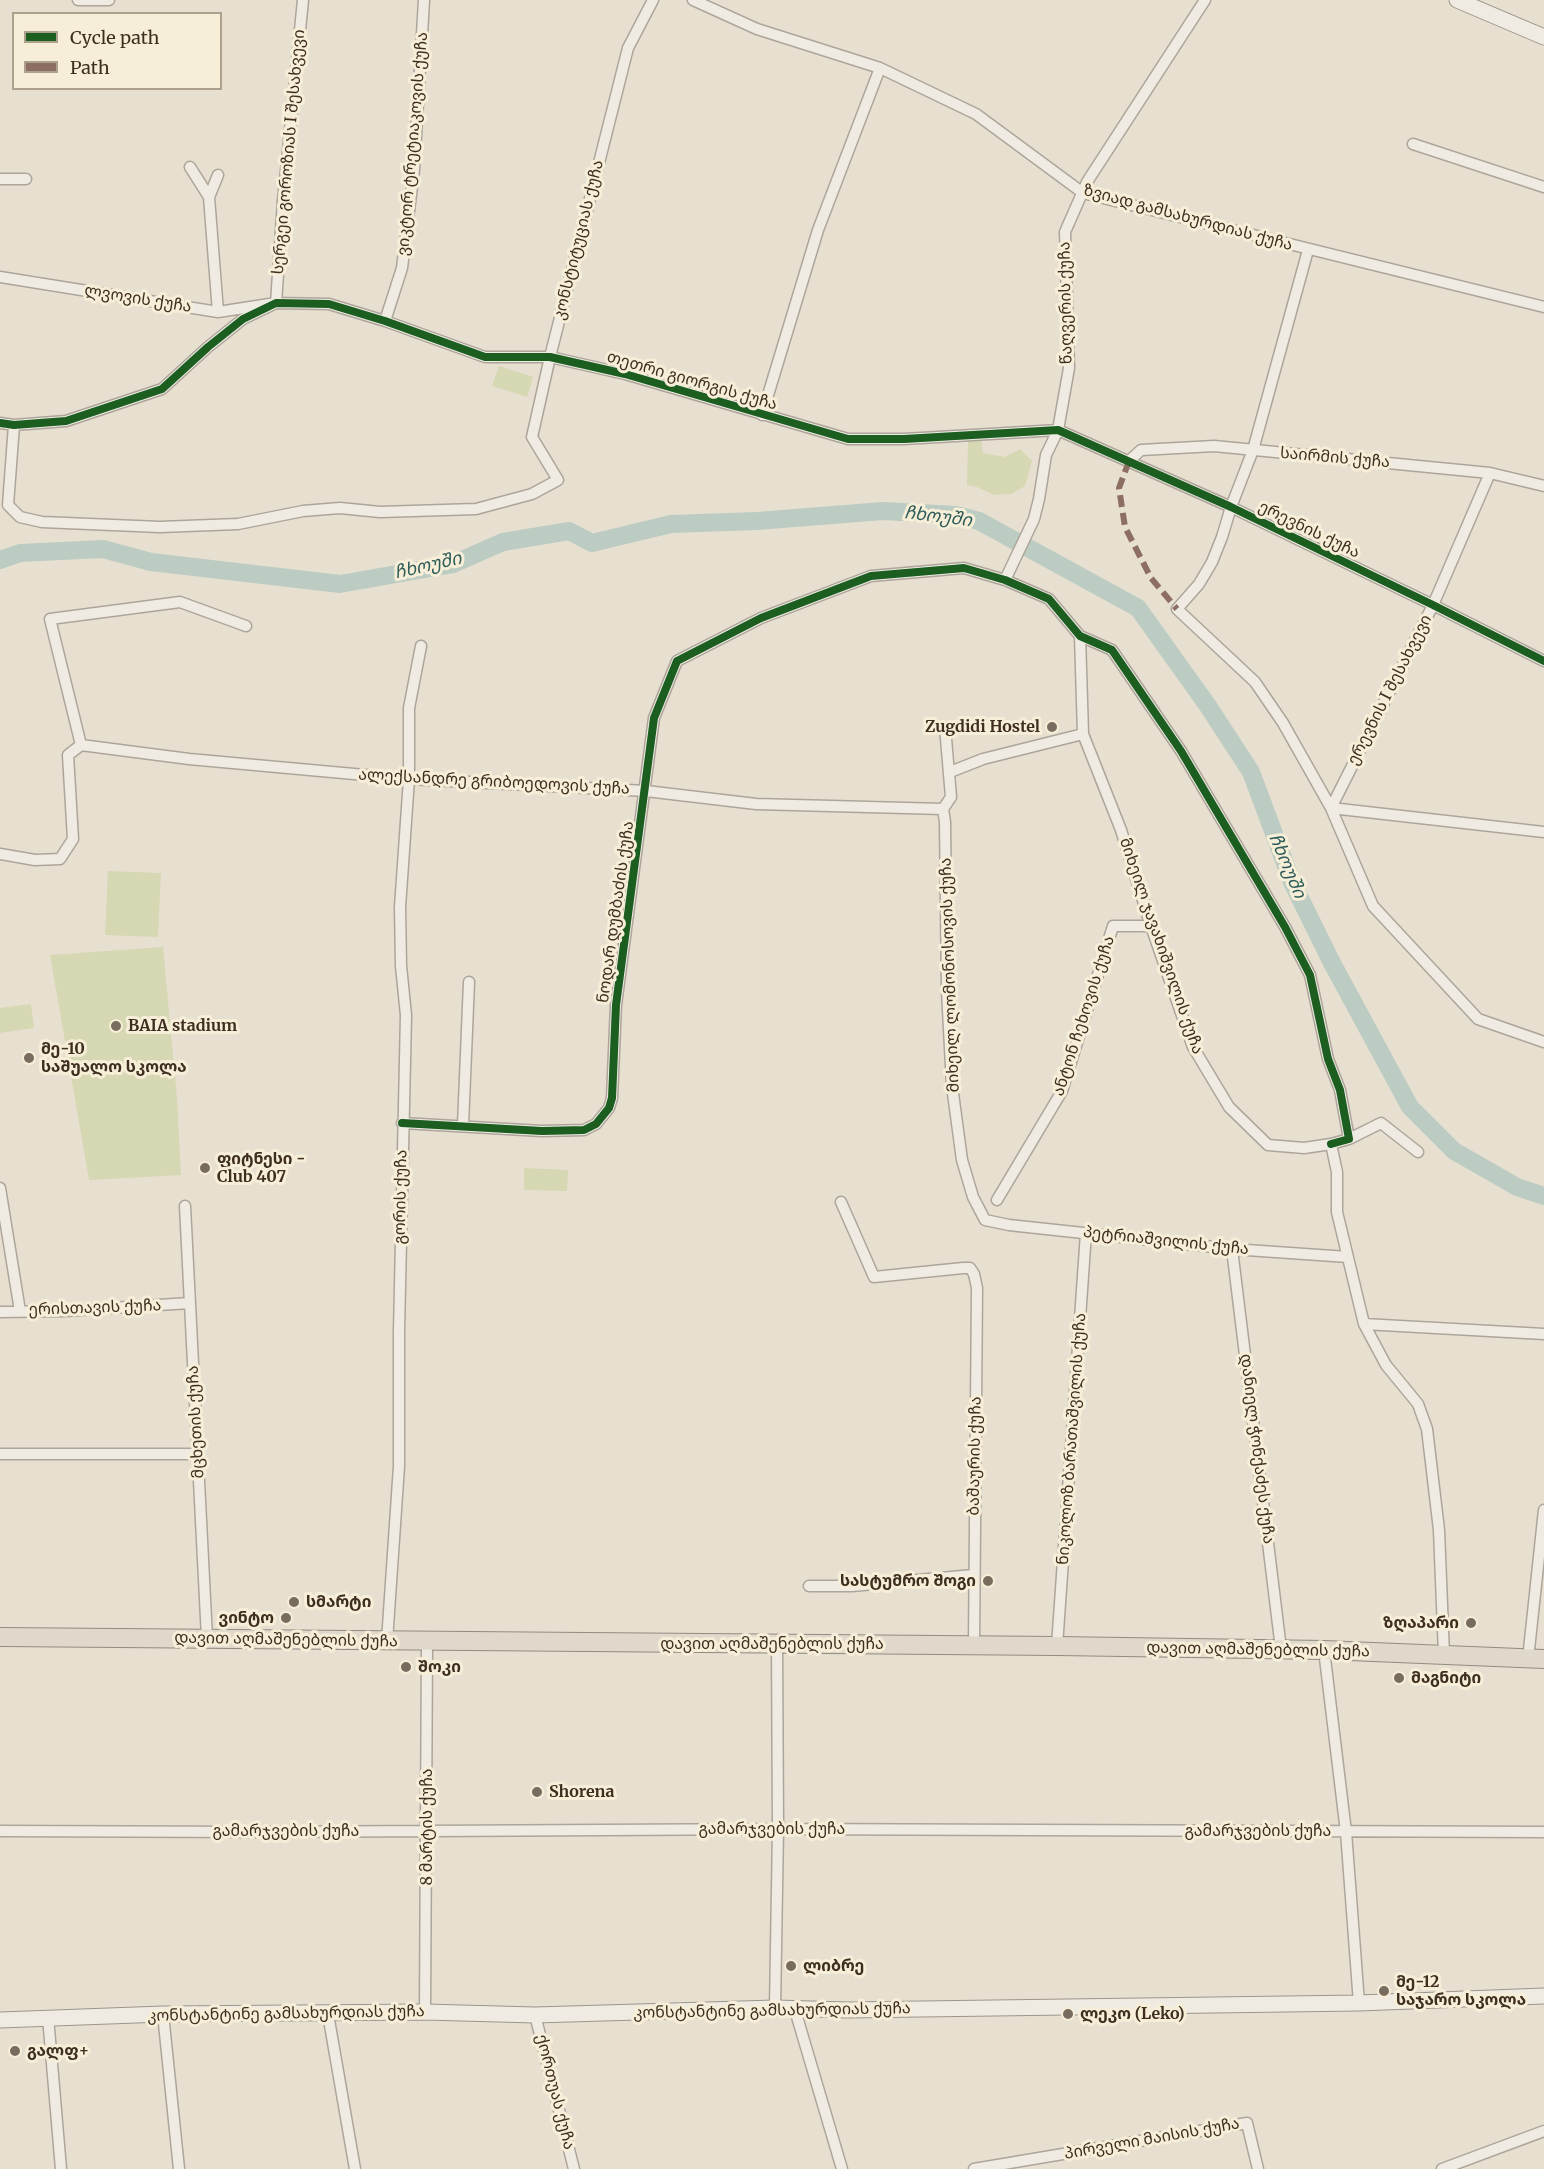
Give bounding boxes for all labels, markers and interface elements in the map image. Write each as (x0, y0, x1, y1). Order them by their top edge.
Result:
legend (12, 12, 222, 90)
text: Cycle path (70, 26, 159, 49)
street label: სერგეი გოროზიას I შესახვევი (269, 29, 309, 275)
street label: ვიკტორ ტრეტიაკოვის ქუჩა (394, 31, 432, 257)
text: Path (70, 56, 110, 79)
street label: კონსტიტუციას ქუჩა (550, 158, 608, 322)
street label: ზვიად გამსახურდიას ქუჩა (1081, 181, 1295, 255)
street label: წაღვერის ქუჩა (1055, 241, 1077, 365)
street label: ლვოვის ქუჩა (83, 281, 193, 317)
street label: თეთრი გიორგის ქუჩა (605, 347, 779, 415)
street label: საირმის ქუჩა (1279, 444, 1391, 472)
street label: ერევნის ქუჩა (1255, 497, 1363, 563)
water label: ჩხოუში (903, 502, 973, 532)
water label: ჩხოუში (392, 548, 464, 584)
street label: ერევნის I შესახვევი (1344, 612, 1436, 768)
place label: Zugdidi Hostel (925, 717, 1040, 737)
marker: Zugdidi Hostel (1045, 720, 1059, 734)
street label: ალექსანდრე გრიბოედოვის ქუჩა (358, 765, 630, 799)
street label: ნოდარ დუმბაძის ქუჩა (594, 820, 638, 1004)
water label: ჩხოუში (1264, 830, 1310, 902)
street label: მიხეილ ჯავახიშვილის ქუჩა (1115, 835, 1207, 1057)
street label: მიხეილ ლომონოსოვის ქუჩა (936, 857, 964, 1093)
street label: ანტონ ჩეხოვის ქუჩა (1049, 933, 1119, 1099)
place label: BAIA stadium (128, 1016, 237, 1036)
marker: BAIA stadium (109, 1019, 123, 1033)
place label: მე-10 საშუალო სკოლა (41, 1039, 187, 1077)
marker: მე-10 საშუალო სკოლა (22, 1051, 36, 1065)
place label: ფიტნესი - Club 407 (217, 1149, 305, 1187)
street label: გორის ქუჩა (391, 1149, 411, 1245)
marker: ფიტნესი - Club 407 (198, 1161, 212, 1175)
street label: პეტრიაშვილის ქუჩა (1082, 1223, 1250, 1259)
street label: ერისთავის ქუჩა (28, 1296, 162, 1320)
street label: ნიკოლოზ ბარათაშვილის ქუჩა (1054, 1312, 1090, 1566)
street label: დანიელ ჭონქაძეს ქუჩა (1236, 1353, 1278, 1545)
street label: მცხეთის ქუჩა (183, 1365, 209, 1479)
street label: ბაშაურის ქუჩა (964, 1396, 986, 1516)
place label: სასტუმრო შოგი (840, 1571, 976, 1591)
marker: სასტუმრო შოგი (981, 1574, 995, 1588)
place label: სმარტი (306, 1592, 371, 1612)
marker: სმარტი (287, 1595, 301, 1609)
place label: ვინტო (219, 1608, 274, 1628)
marker: ვინტო (279, 1611, 293, 1625)
place label: ზღაპარი (1383, 1613, 1459, 1633)
marker: ზღაპარი (1464, 1616, 1478, 1630)
street label: დავით აღმაშენებლის ქუჩა (174, 1628, 398, 1652)
street label: დავით აღმაშენებლის ქუჩა (660, 1634, 884, 1654)
street label: დავით აღმაშენებლის ქუჩა (1146, 1638, 1370, 1662)
place label: შოკი (418, 1657, 461, 1677)
marker: შოკი (399, 1660, 413, 1674)
place label: მაგნიტი (1411, 1668, 1481, 1688)
marker: მაგნიტი (1392, 1671, 1406, 1685)
street label: 8 მარტის ქუჩა (417, 1769, 437, 1885)
place label: Shorena (549, 1782, 614, 1802)
marker: Shorena (530, 1785, 544, 1799)
street label: გამარჯვების ქუჩა (699, 1819, 845, 1839)
street label: გამარჯვების ქუჩა (213, 1821, 359, 1841)
street label: გამარჯვების ქუჩა (1185, 1821, 1331, 1841)
place label: ლიბრე (803, 1956, 864, 1976)
marker: ლიბრე (784, 1959, 798, 1973)
place label: მე-12 საჯარო სკოლა (1396, 1972, 1526, 2010)
marker: მე-12 საჯარო სკოლა (1377, 1984, 1391, 1998)
street label: კონსტანტინე გამსახურდიას ქუჩა (633, 1999, 911, 2023)
street label: კონსტანტინე გამსახურდიას ქუჩა (147, 2002, 425, 2026)
place label: ლეკო (Leko) (1080, 2004, 1185, 2024)
marker: ლეკო (Leko) (1061, 2007, 1075, 2021)
street label: ქორთუას ქუჩა (531, 2032, 579, 2152)
place label: გალფ+ (27, 2041, 89, 2061)
marker: გალფ+ (8, 2044, 22, 2058)
street label: პირველი მაისის ქუჩა (1063, 2114, 1241, 2164)

